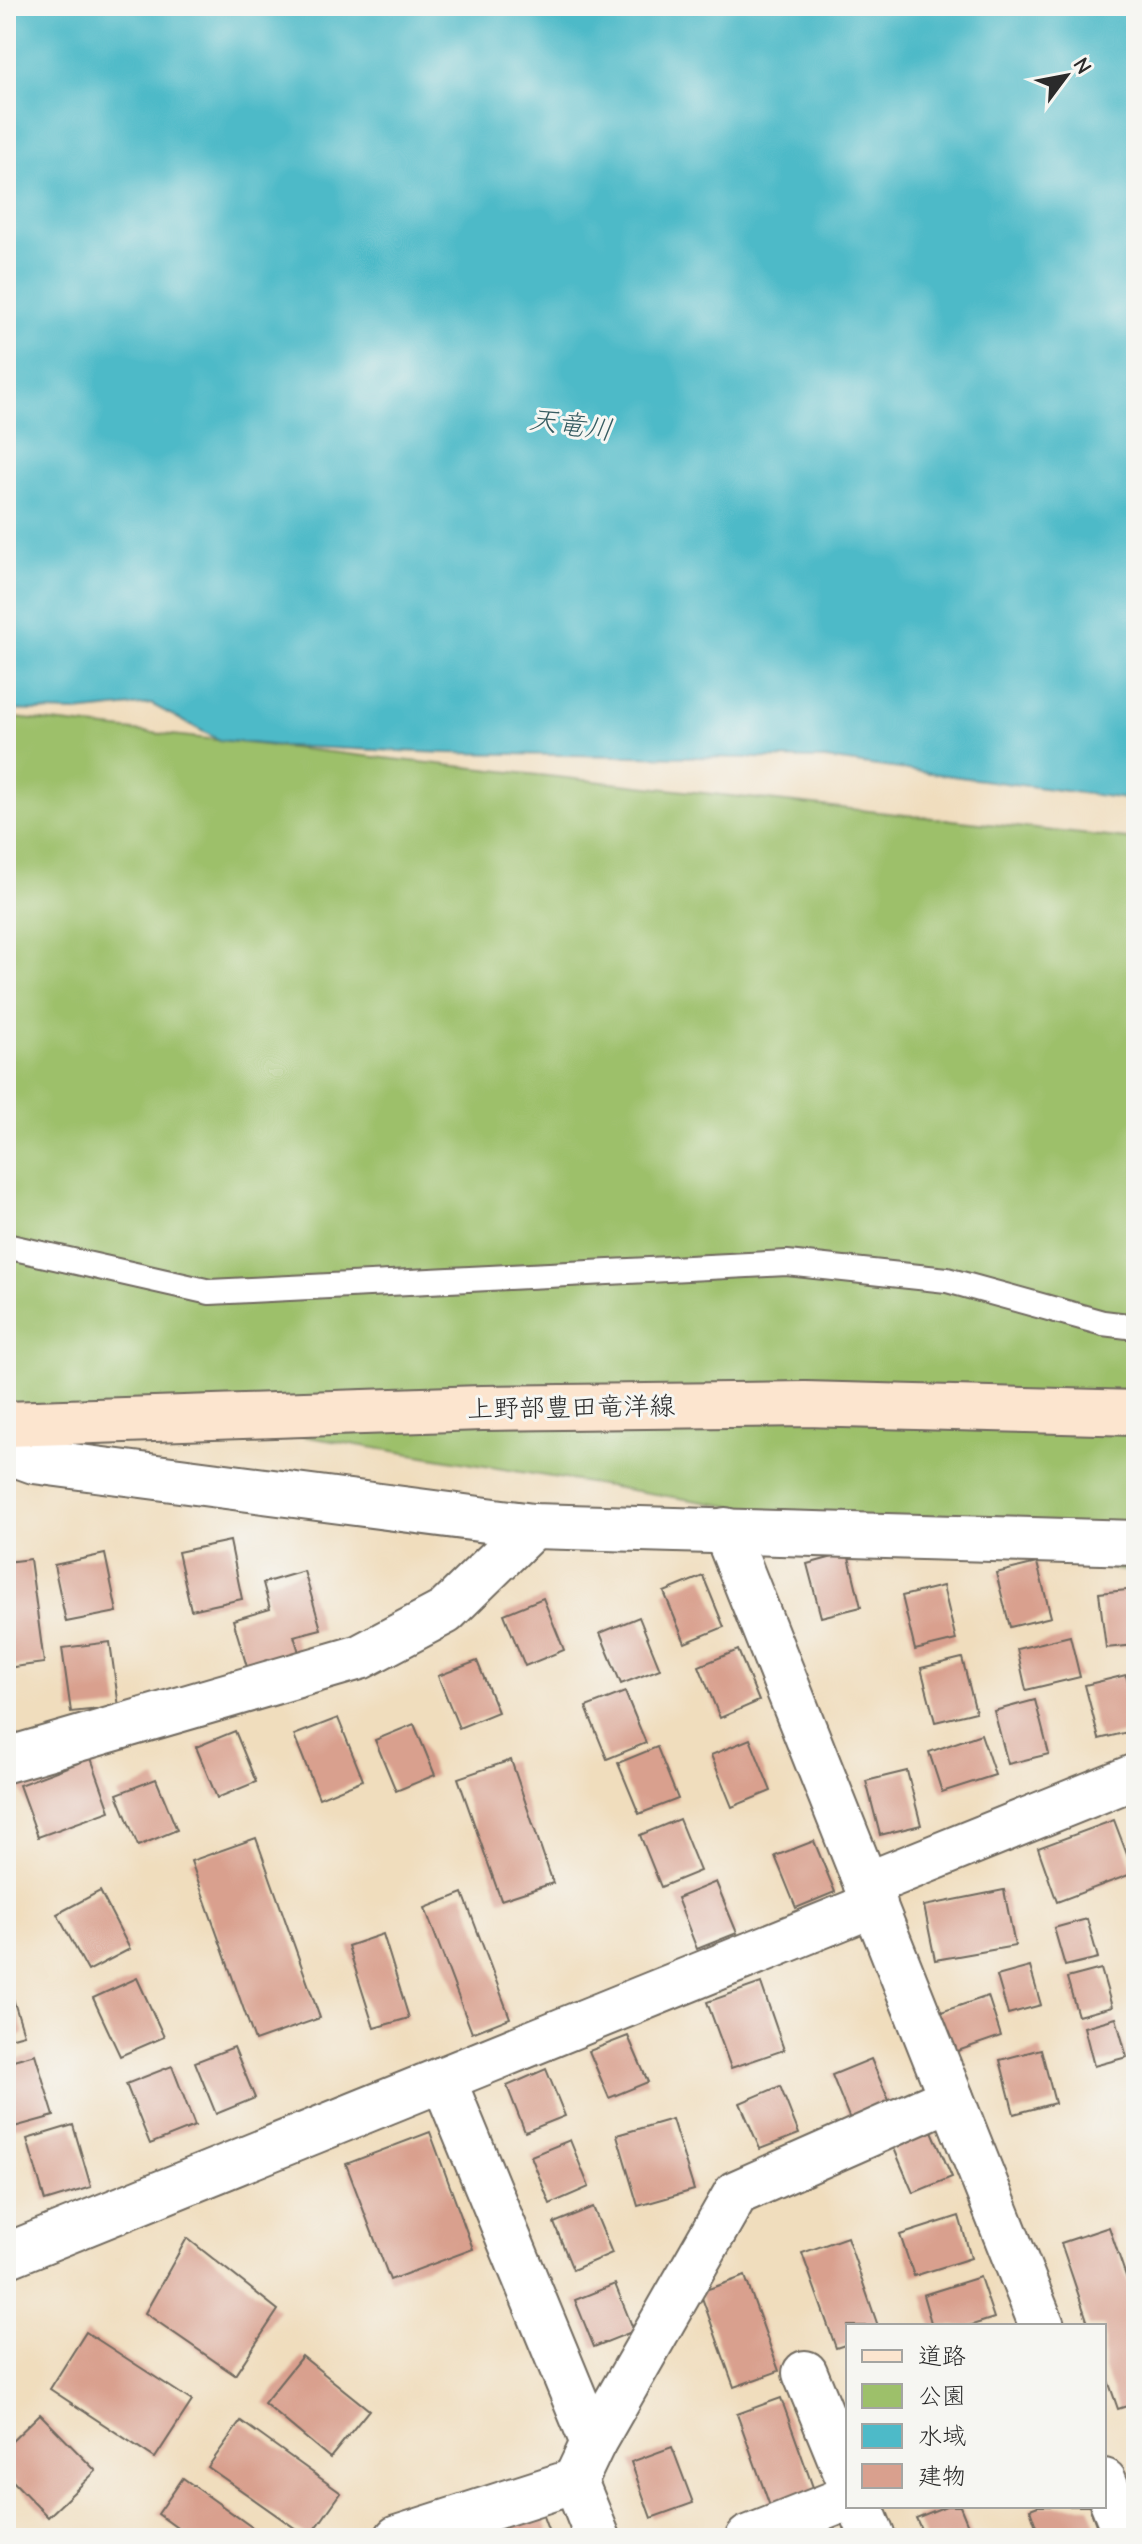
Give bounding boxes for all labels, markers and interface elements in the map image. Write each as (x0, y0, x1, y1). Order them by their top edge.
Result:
north arrow (1026, 36, 1106, 116)
text: N (1067, 53, 1097, 79)
water label: 天竜川 (527, 403, 615, 447)
street label: 上野部豊田竜洋線 (467, 1391, 675, 1425)
legend (846, 2324, 1106, 2508)
text: 道路 (918, 2342, 966, 2370)
text: 公園 (918, 2382, 966, 2410)
text: 水域 (918, 2422, 966, 2450)
text: 建物 (918, 2462, 966, 2490)

